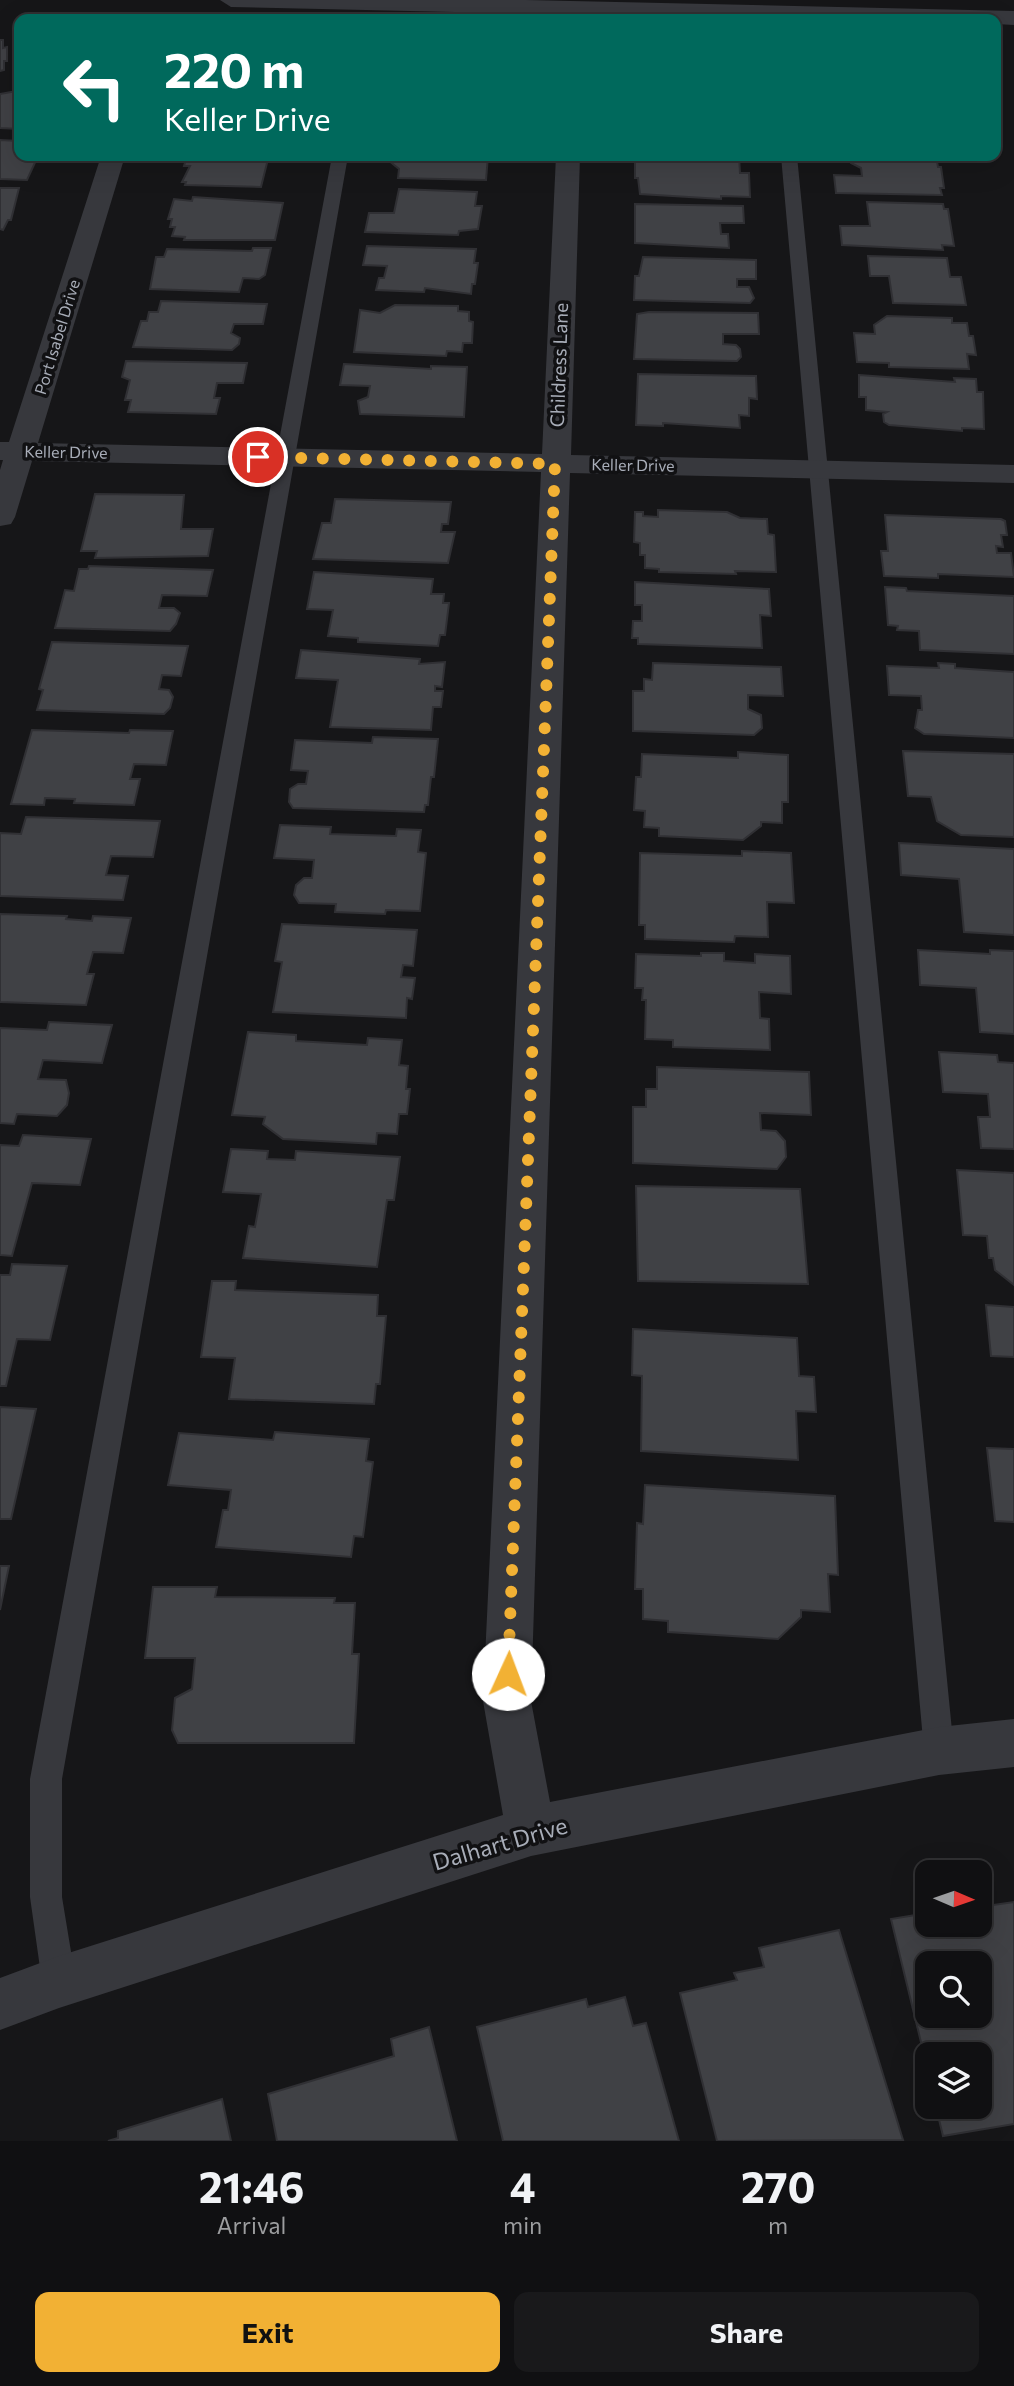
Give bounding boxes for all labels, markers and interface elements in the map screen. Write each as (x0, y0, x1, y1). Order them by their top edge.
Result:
text: 220 m (164, 38, 304, 98)
icon: left (49, 42, 140, 133)
text: Keller Drive (164, 98, 331, 138)
street label: Port Isabel Drive (30, 277, 83, 397)
street label: Childress Lane (545, 302, 572, 428)
pin (228, 427, 288, 487)
icon: arrive (239, 438, 277, 476)
street label: Keller Drive (24, 441, 108, 462)
street label: Keller Drive (591, 454, 675, 475)
position arrow (471, 1637, 545, 1711)
street label: Dalhart Drive (429, 1810, 570, 1876)
north arrow (915, 1860, 992, 1937)
map controls (915, 1860, 992, 2119)
button: search (915, 1951, 992, 2028)
button: layers (915, 2042, 992, 2119)
text: 21:46 (199, 2160, 304, 2212)
text: 4 (510, 2160, 536, 2212)
text: 270 (741, 2160, 815, 2212)
text: Arrival (217, 2211, 286, 2239)
text: min (503, 2211, 542, 2239)
text: m (768, 2211, 788, 2239)
button: Exit (35, 2292, 500, 2372)
button: Share (514, 2292, 979, 2372)

